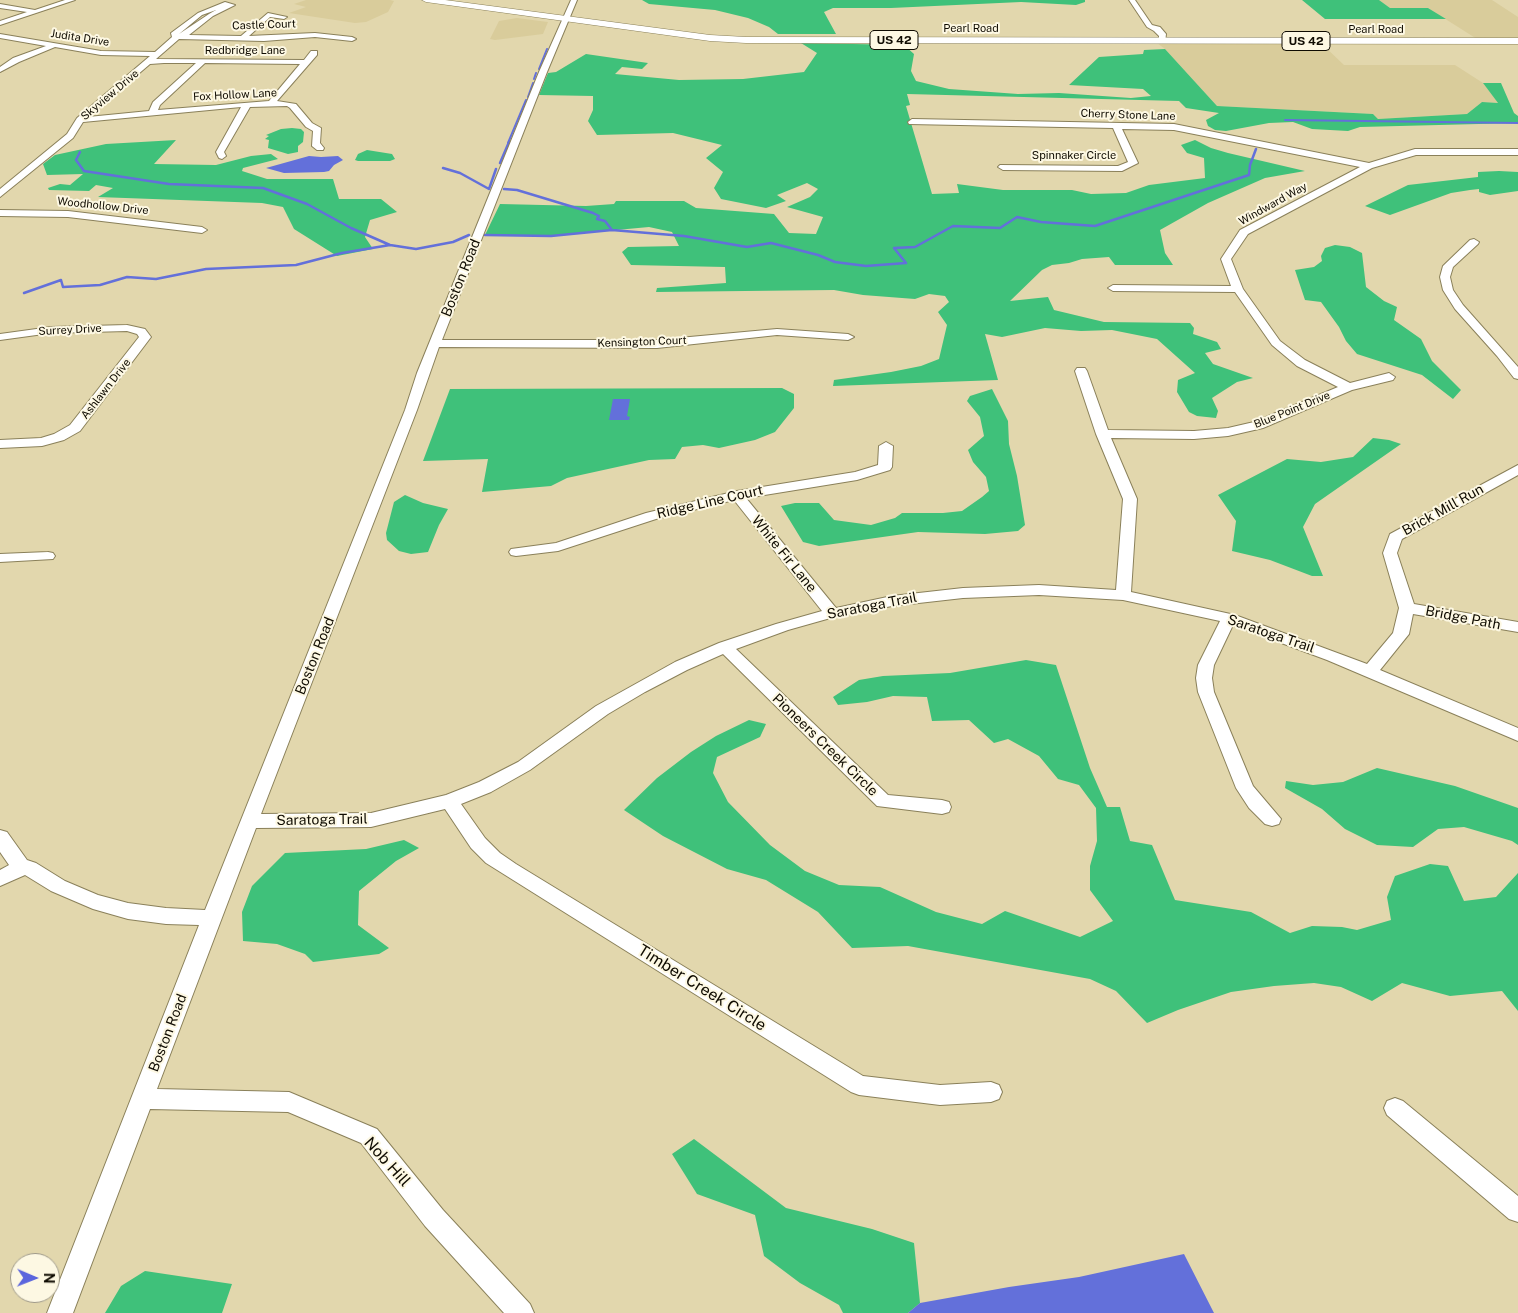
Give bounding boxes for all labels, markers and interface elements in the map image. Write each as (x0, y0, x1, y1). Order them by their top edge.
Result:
street label: Castle Court (232, 17, 296, 33)
street label: Pearl Road (943, 22, 999, 36)
street label: Pearl Road (1348, 23, 1404, 37)
street label: Judita Drive (50, 27, 110, 49)
road number: US 42 (870, 30, 918, 50)
road number: US 42 (1282, 31, 1330, 50)
street label: Redbridge Lane (205, 44, 285, 58)
street label: Skyview Drive (78, 67, 142, 123)
street label: Fox Hollow Lane (193, 86, 277, 104)
street label: Cherry Stone Lane (1080, 107, 1176, 123)
street label: Spinnaker Circle (1032, 149, 1116, 163)
street label: Windward Way (1237, 180, 1309, 228)
street label: Woodhollow Drive (57, 195, 149, 217)
street label: Boston Road (438, 237, 484, 319)
street label: Surrey Drive (38, 322, 102, 338)
street label: Kensington Court (597, 334, 687, 350)
street label: Ashlawn Drive (78, 356, 134, 422)
street label: Blue Point Drive (1252, 389, 1332, 431)
street label: Brick Mill Run (1399, 481, 1487, 539)
street label: Ridge Line Court (655, 482, 765, 522)
street label: White Fir Lane (748, 512, 820, 596)
street label: Saratoga Trail (826, 589, 918, 623)
street label: Bridge Path (1424, 602, 1502, 634)
street label: Saratoga Trail (1225, 611, 1317, 657)
street label: Boston Road (292, 615, 338, 697)
street label: Pioneers Creek Circle (769, 690, 881, 800)
street label: Saratoga Trail (276, 811, 368, 829)
street label: Timber Creek Circle (634, 941, 770, 1035)
street label: Boston Road (145, 992, 191, 1074)
street label: Nob Hill (360, 1133, 414, 1191)
north arrow (10, 1253, 60, 1303)
text: N (41, 1273, 57, 1284)

